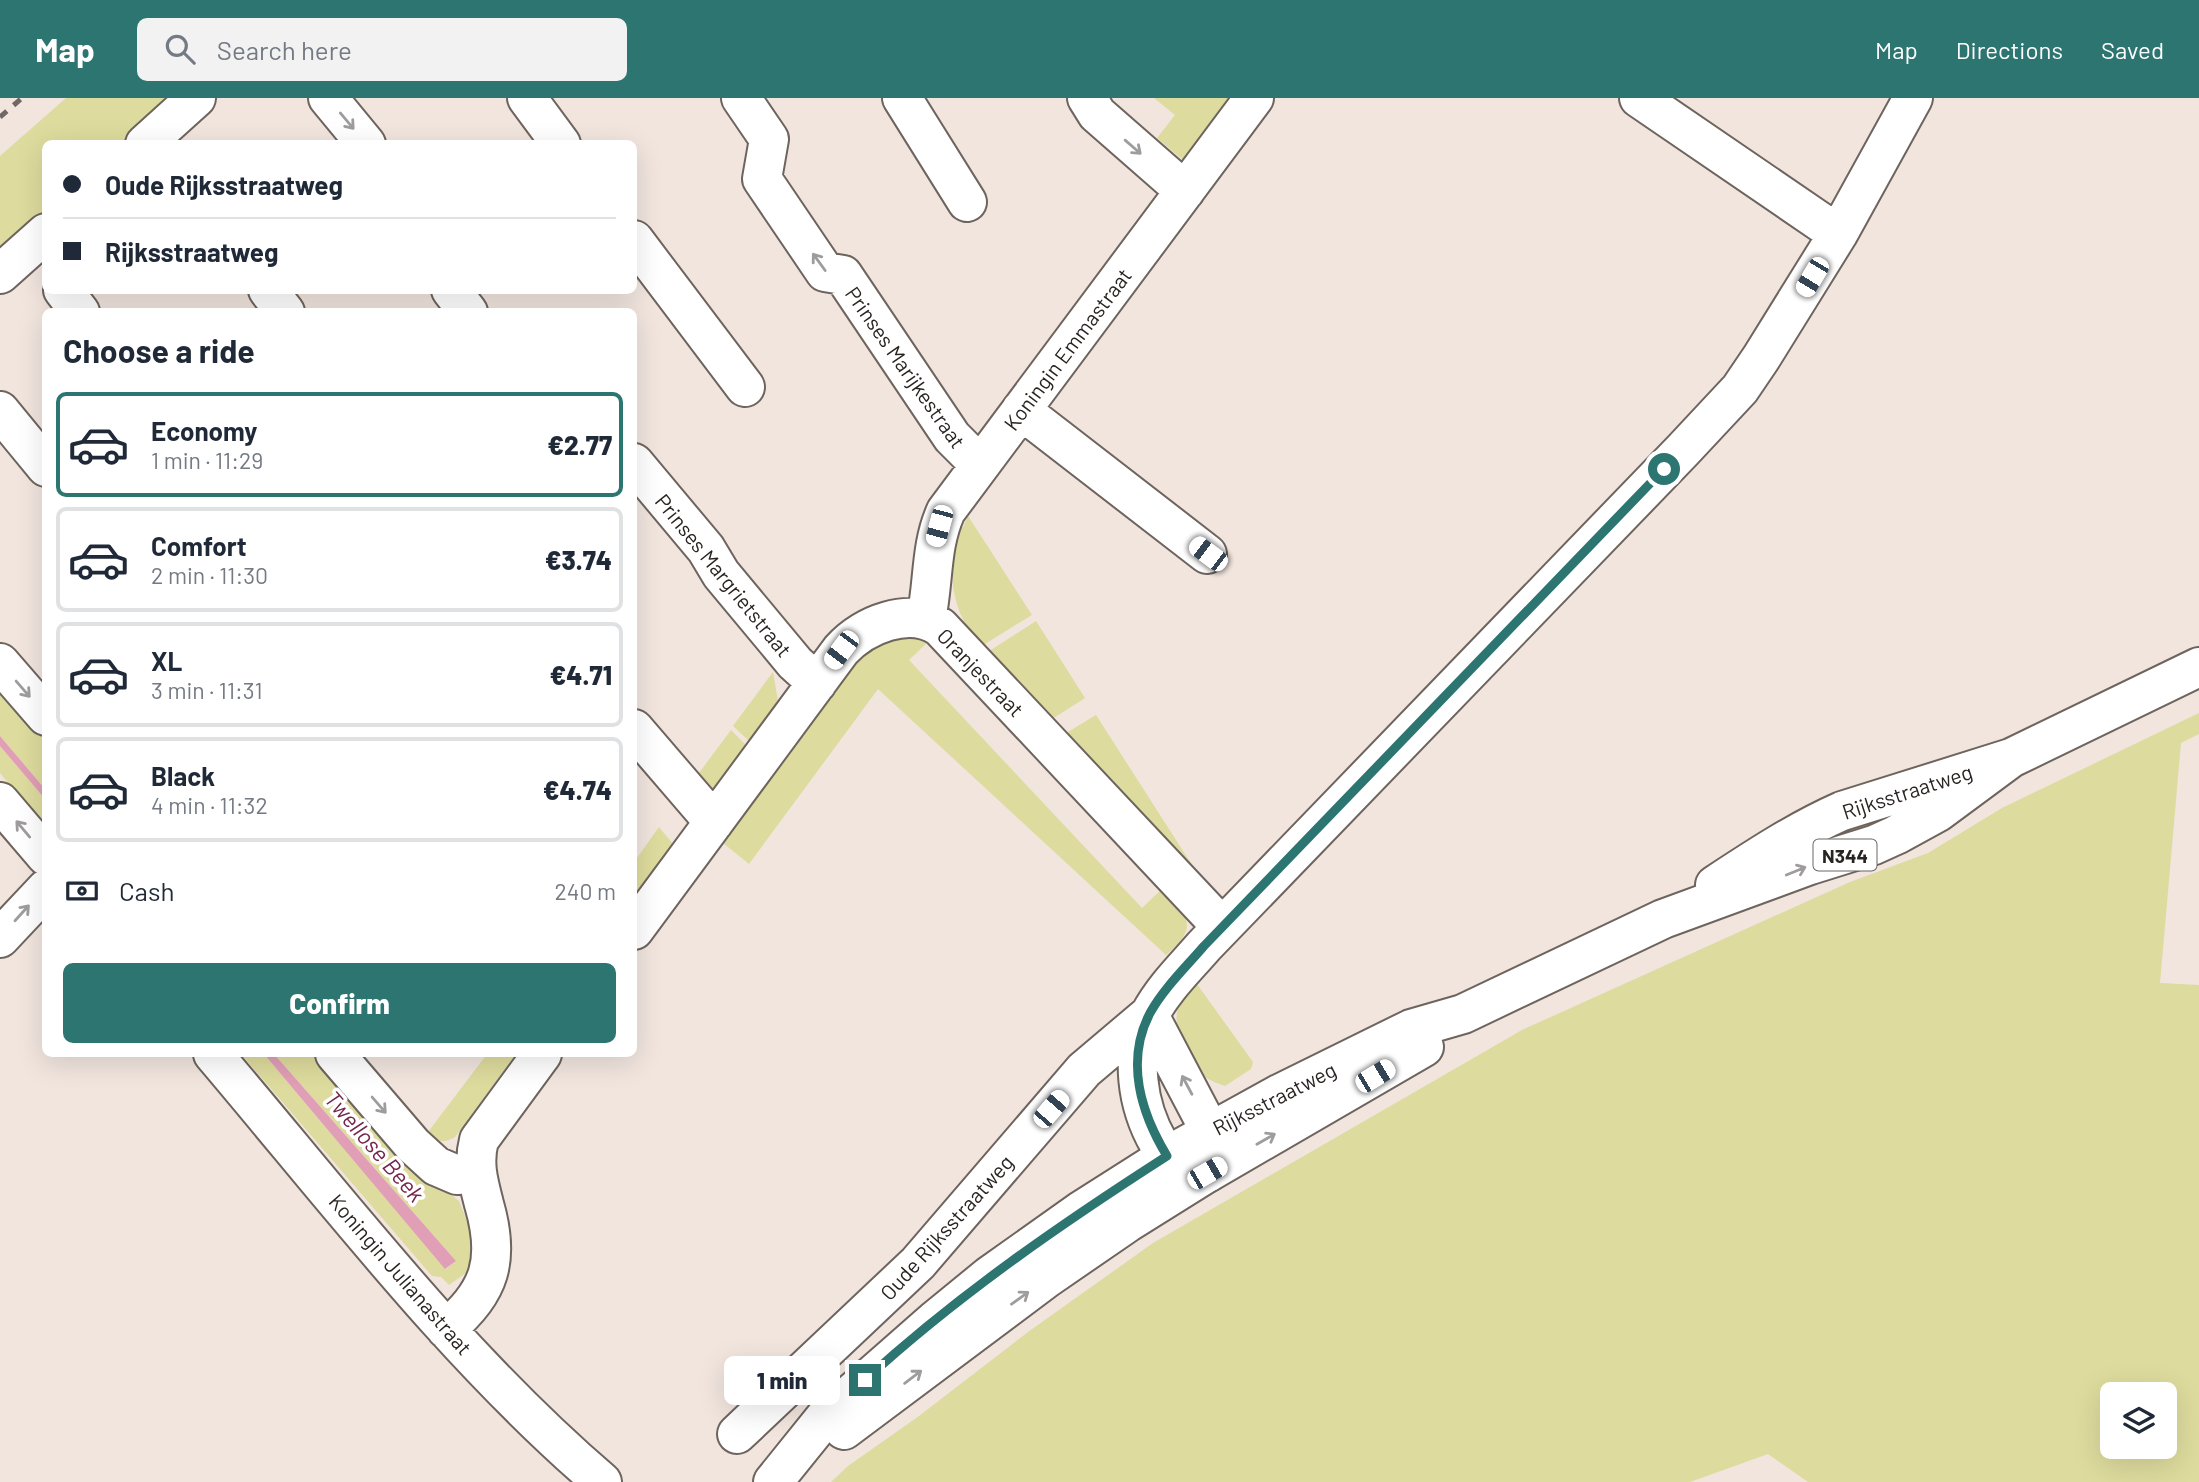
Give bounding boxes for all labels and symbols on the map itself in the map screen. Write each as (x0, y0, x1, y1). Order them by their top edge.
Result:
one-way arrow (339, 111, 355, 129)
one-way arrow (1124, 139, 1142, 155)
one-way arrow (812, 253, 827, 272)
car (1793, 254, 1832, 300)
street label: Koningin Emmastraat (998, 263, 1136, 435)
street label: Prinses Marijkestraat (841, 281, 971, 453)
route start (1648, 453, 1680, 485)
street label: Prinses Margrietstraat (651, 488, 797, 662)
car (924, 503, 955, 549)
car (1185, 533, 1232, 575)
street label: Oranjestraat (933, 623, 1029, 721)
car (820, 627, 863, 673)
one-way arrow (15, 680, 31, 698)
street label: Rijksstraatweg (1839, 758, 1975, 824)
one-way arrow (15, 820, 31, 838)
road number: N344 (1814, 840, 1876, 870)
one-way arrow (1784, 863, 1806, 876)
one-way arrow (14, 904, 30, 922)
street label: Rijksstraatweg (1208, 1056, 1340, 1140)
car (1352, 1056, 1399, 1096)
one-way arrow (1180, 1076, 1194, 1096)
water label: Twellose Beek (319, 1085, 431, 1207)
car (1030, 1086, 1073, 1132)
one-way arrow (371, 1096, 387, 1114)
one-way arrow (1256, 1132, 1276, 1146)
street label: Oude Rijksstraatweg (874, 1149, 1018, 1305)
car (1184, 1153, 1231, 1193)
street label: Koningin Julianastraat (324, 1189, 478, 1359)
one-way arrow (1010, 1290, 1029, 1305)
callout: 1 min (725, 1356, 840, 1404)
route end (849, 1364, 881, 1396)
one-way arrow (904, 1370, 922, 1385)

